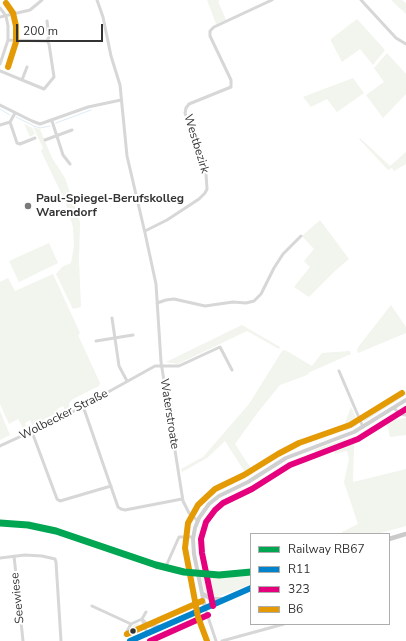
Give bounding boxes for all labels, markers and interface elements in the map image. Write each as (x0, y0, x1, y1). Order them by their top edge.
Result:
scale bar (18, 16, 105, 42)
text: 200 m (23, 23, 58, 39)
street label: Westbezirk (180, 113, 212, 175)
place label: Paul-Spiegel-Berufskolleg Warendorf (36, 192, 184, 220)
marker: Paul-Spiegel-Berufskolleg Warendorf (23, 201, 33, 211)
street label: Waterstroate (156, 378, 182, 450)
street label: Wolbecker Straße (17, 387, 111, 443)
legend (250, 533, 390, 625)
text: Railway RB67 (288, 541, 365, 557)
text: R11 (288, 561, 310, 577)
street label: Seewiese (8, 572, 28, 624)
text: 323 (288, 581, 310, 597)
text: B6 (288, 601, 303, 617)
unlabelled marker (128, 626, 138, 636)

